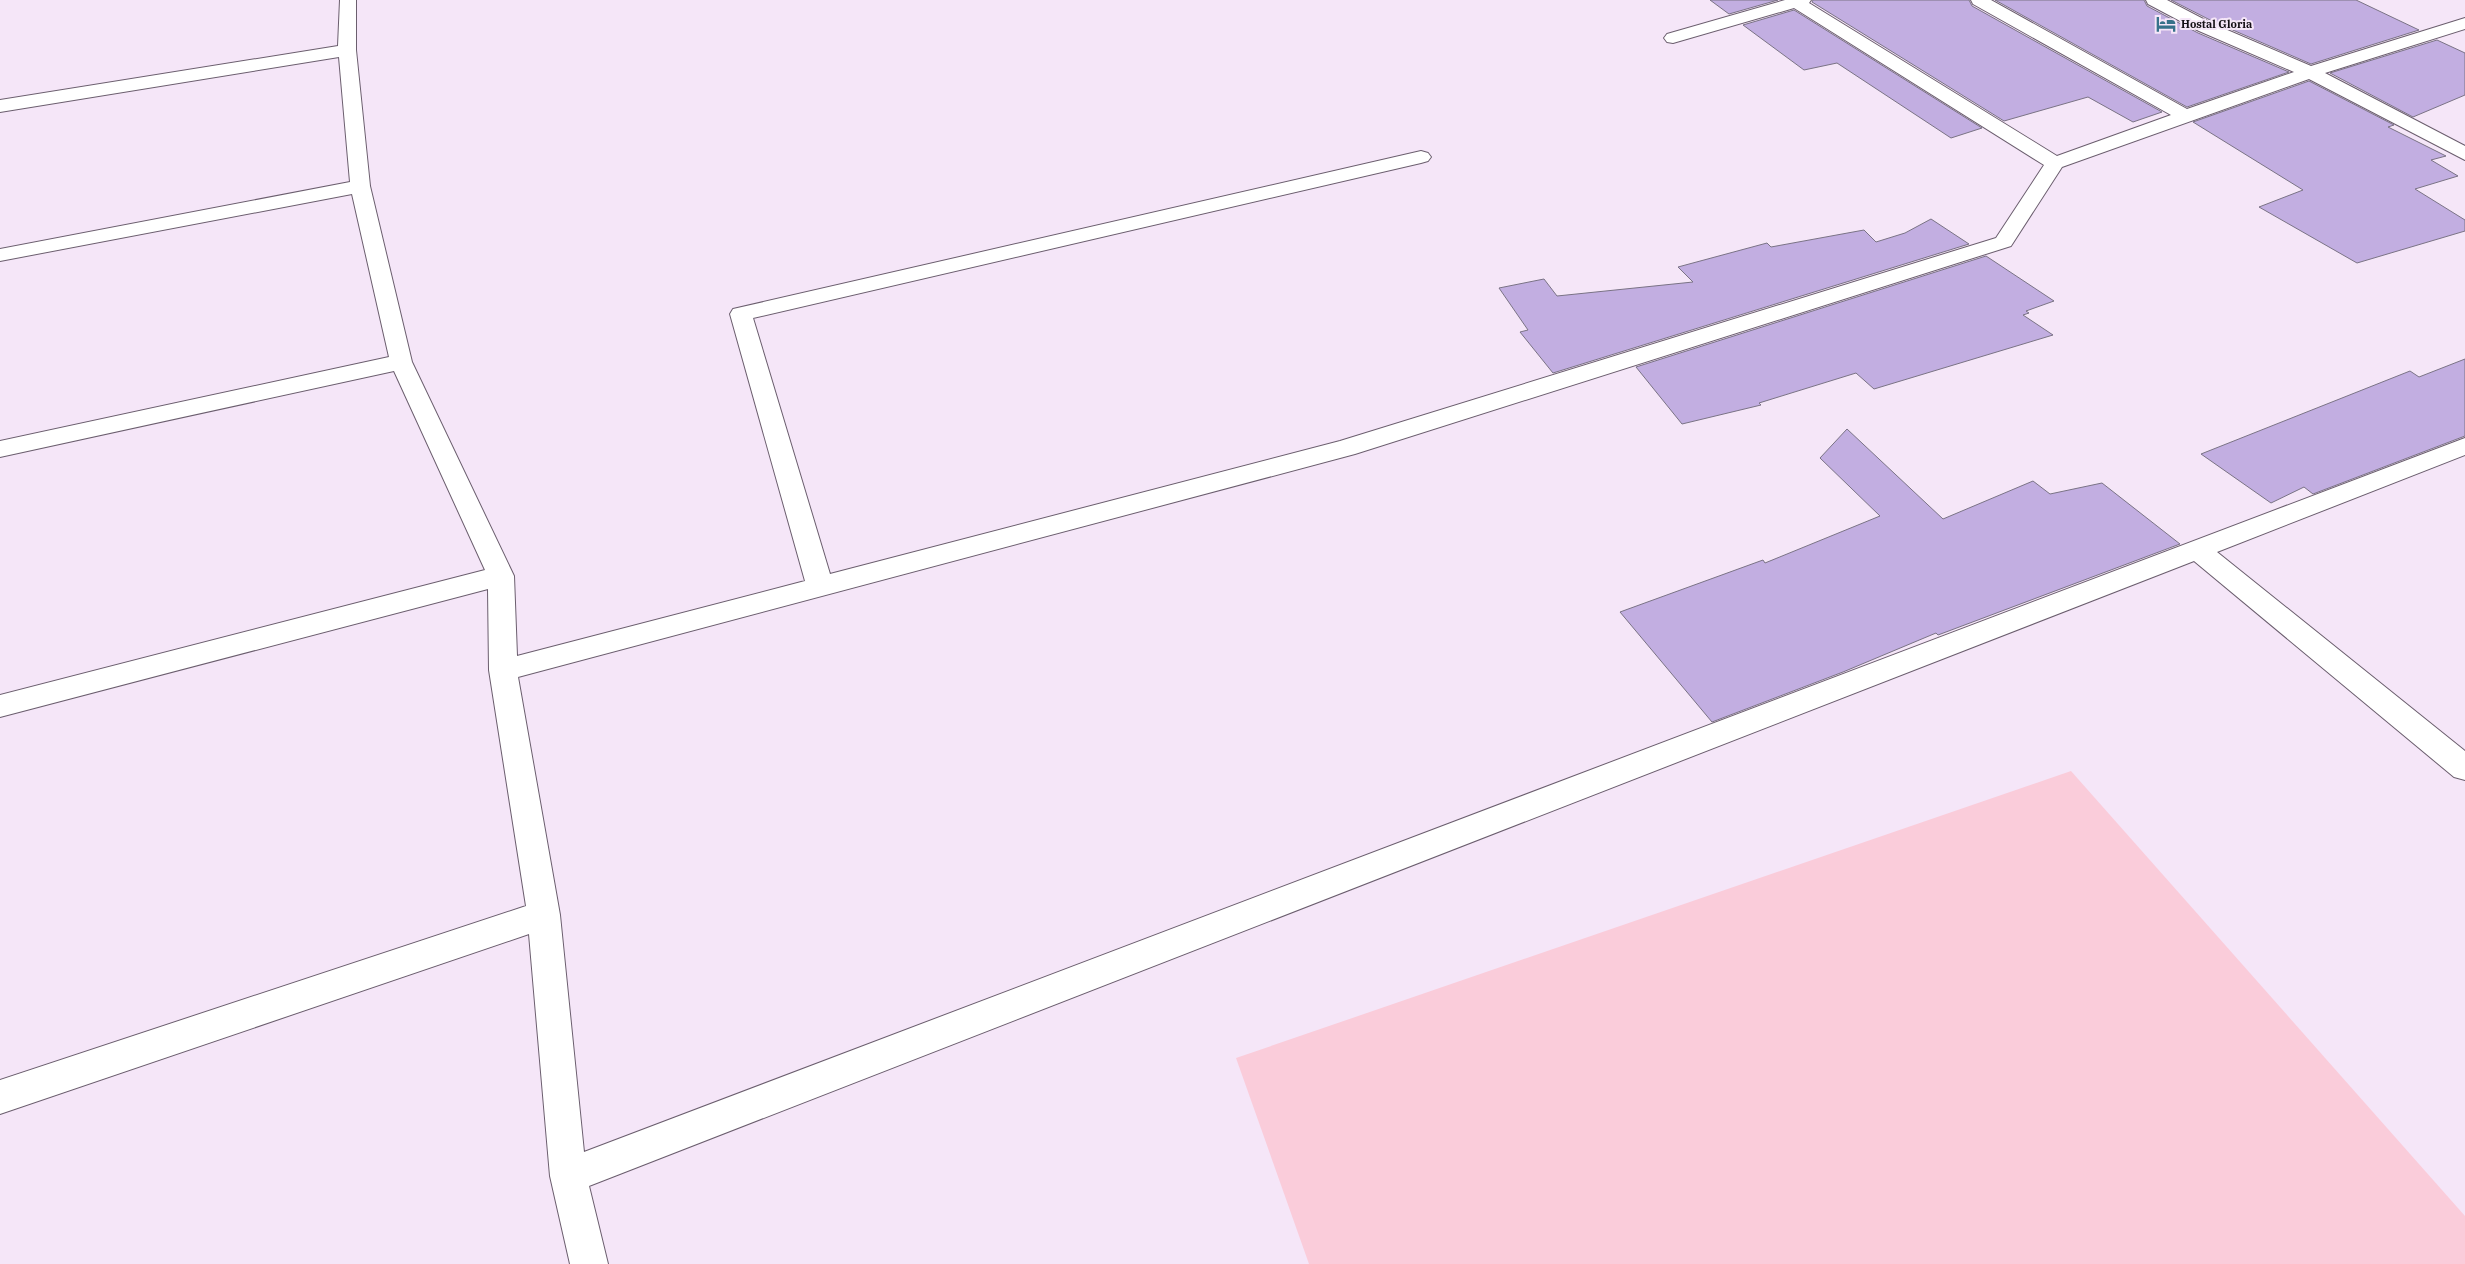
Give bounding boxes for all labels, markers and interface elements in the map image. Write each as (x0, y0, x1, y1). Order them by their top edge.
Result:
hotel icon: Hostal Gloria (2155, 13, 2177, 35)
place label: Hostal Gloria (2181, 17, 2252, 31)

